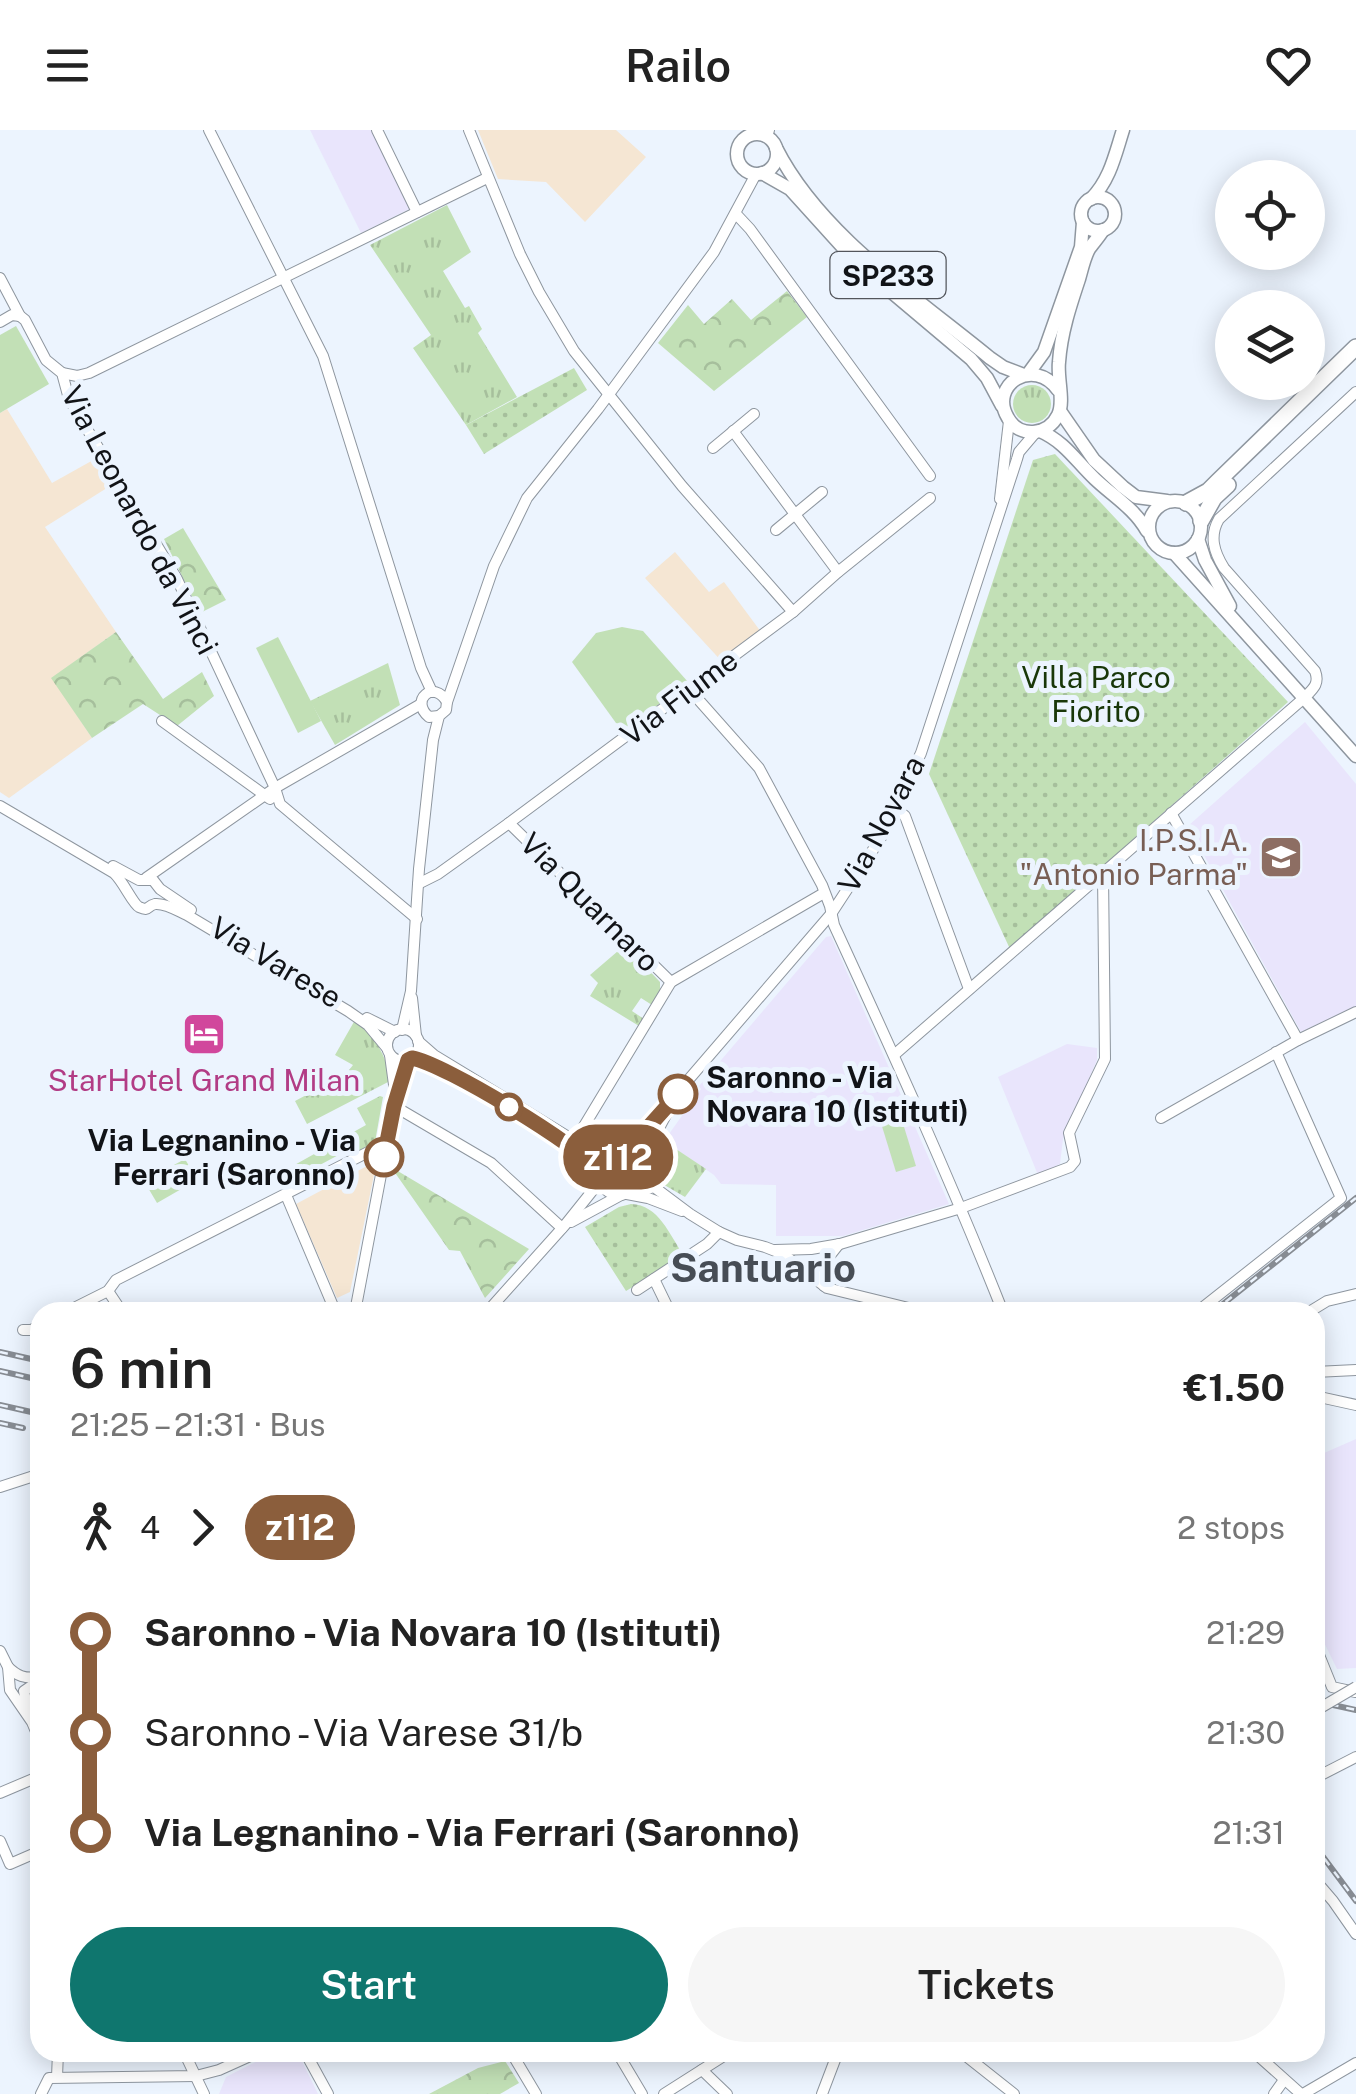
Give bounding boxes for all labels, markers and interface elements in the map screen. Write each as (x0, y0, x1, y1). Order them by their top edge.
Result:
icon: menu (40, 38, 95, 93)
icon: heart (1261, 38, 1316, 93)
text: Railo (625, 39, 731, 92)
map controls (1215, 160, 1325, 400)
button: locate (1215, 160, 1325, 270)
road number: SP233 (830, 252, 946, 298)
button: layers (1215, 290, 1325, 400)
street label: Via Leonardo da Vinci (54, 380, 226, 660)
street label: Via Fiume (613, 641, 745, 753)
park label: Villa Parco Fiorito (1021, 659, 1171, 729)
street label: Via Novara (830, 749, 932, 899)
place label: I.P.S.I.A. "Antonio Parma" (1020, 822, 1248, 892)
street label: Via Quarnaro (513, 825, 667, 979)
school or university icon: I.P.S.I.A. "Antonio Parma" (1258, 834, 1304, 880)
street label: Via Varese (204, 909, 348, 1015)
hotel icon: StarHotel Grand Milan (181, 1011, 227, 1057)
place label: Saronno - Via Novara 10 (Istituti) (706, 1059, 969, 1129)
place label: StarHotel Grand Milan (48, 1062, 360, 1098)
marker: Saronno - Via Novara 10 (Istituti) (659, 1075, 697, 1113)
unlabelled marker (496, 1094, 522, 1120)
place label: Via Legnanino - Via Ferrari (Saronno) (88, 1122, 356, 1192)
line badge: z112 (548, 1124, 688, 1190)
text: z112 (583, 1137, 653, 1178)
marker: Via Legnanino - Via Ferrari (Saronno) (365, 1138, 403, 1176)
district label: Santuario (670, 1244, 856, 1291)
text: 6 min (70, 1336, 213, 1400)
text: €1.50 (1184, 1365, 1285, 1410)
text: 21:25 – 21:31 · Bus (70, 1406, 325, 1443)
icon: walk (70, 1500, 125, 1555)
icon: forward (175, 1500, 230, 1555)
text: z112 (265, 1507, 335, 1548)
text: 4 (140, 1509, 160, 1546)
text: 2 stops (1177, 1509, 1285, 1546)
text: Saronno - Via Novara 10 (Istituti) (144, 1610, 722, 1655)
text: 21:29 (1206, 1614, 1285, 1651)
text: Saronno - Via Varese 31/b (144, 1710, 583, 1755)
text: 21:30 (1206, 1714, 1285, 1751)
text: Via Legnanino - Via Ferrari (Saronno) (144, 1810, 801, 1855)
text: 21:31 (1213, 1814, 1285, 1851)
button: Start (70, 1927, 668, 2042)
button: Tickets (688, 1927, 1285, 2042)

